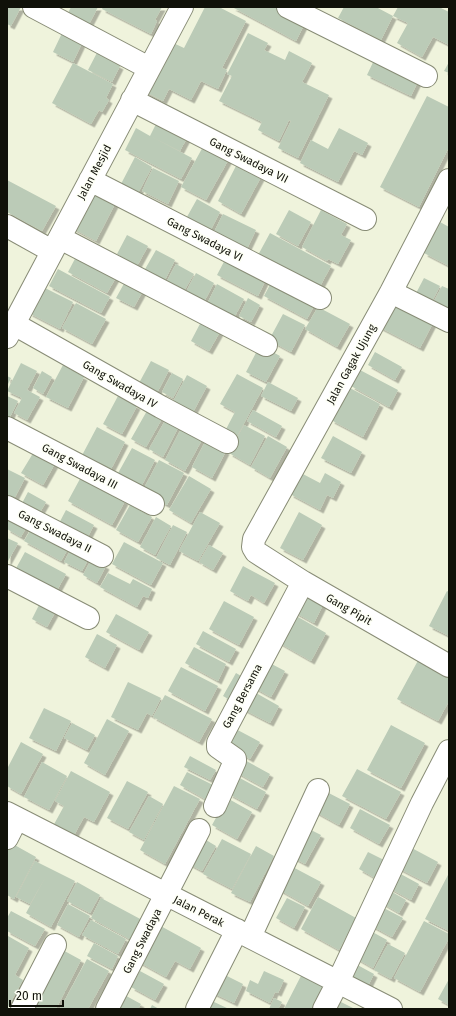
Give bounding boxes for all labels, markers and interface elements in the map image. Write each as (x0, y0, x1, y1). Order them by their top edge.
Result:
street label: Gang Swadaya VII (207, 135, 290, 186)
street label: Jalan Mesjid (75, 143, 114, 202)
street label: Gang Swadaya VI (165, 215, 245, 264)
street label: Jalan Gagak Ujung (324, 322, 379, 407)
street label: Gang Swadaya IV (80, 358, 160, 411)
street label: Gang Swadaya III (40, 441, 120, 492)
street label: Gang Swadaya II (16, 507, 94, 556)
street label: Gang Pipit (323, 591, 374, 628)
street label: Gang Bersama (220, 662, 265, 731)
street label: Jalan Perak (171, 893, 227, 930)
street label: Gang Swadaya (120, 906, 164, 976)
scale bar (10, 982, 63, 1008)
text: 20 m (16, 989, 42, 1003)

